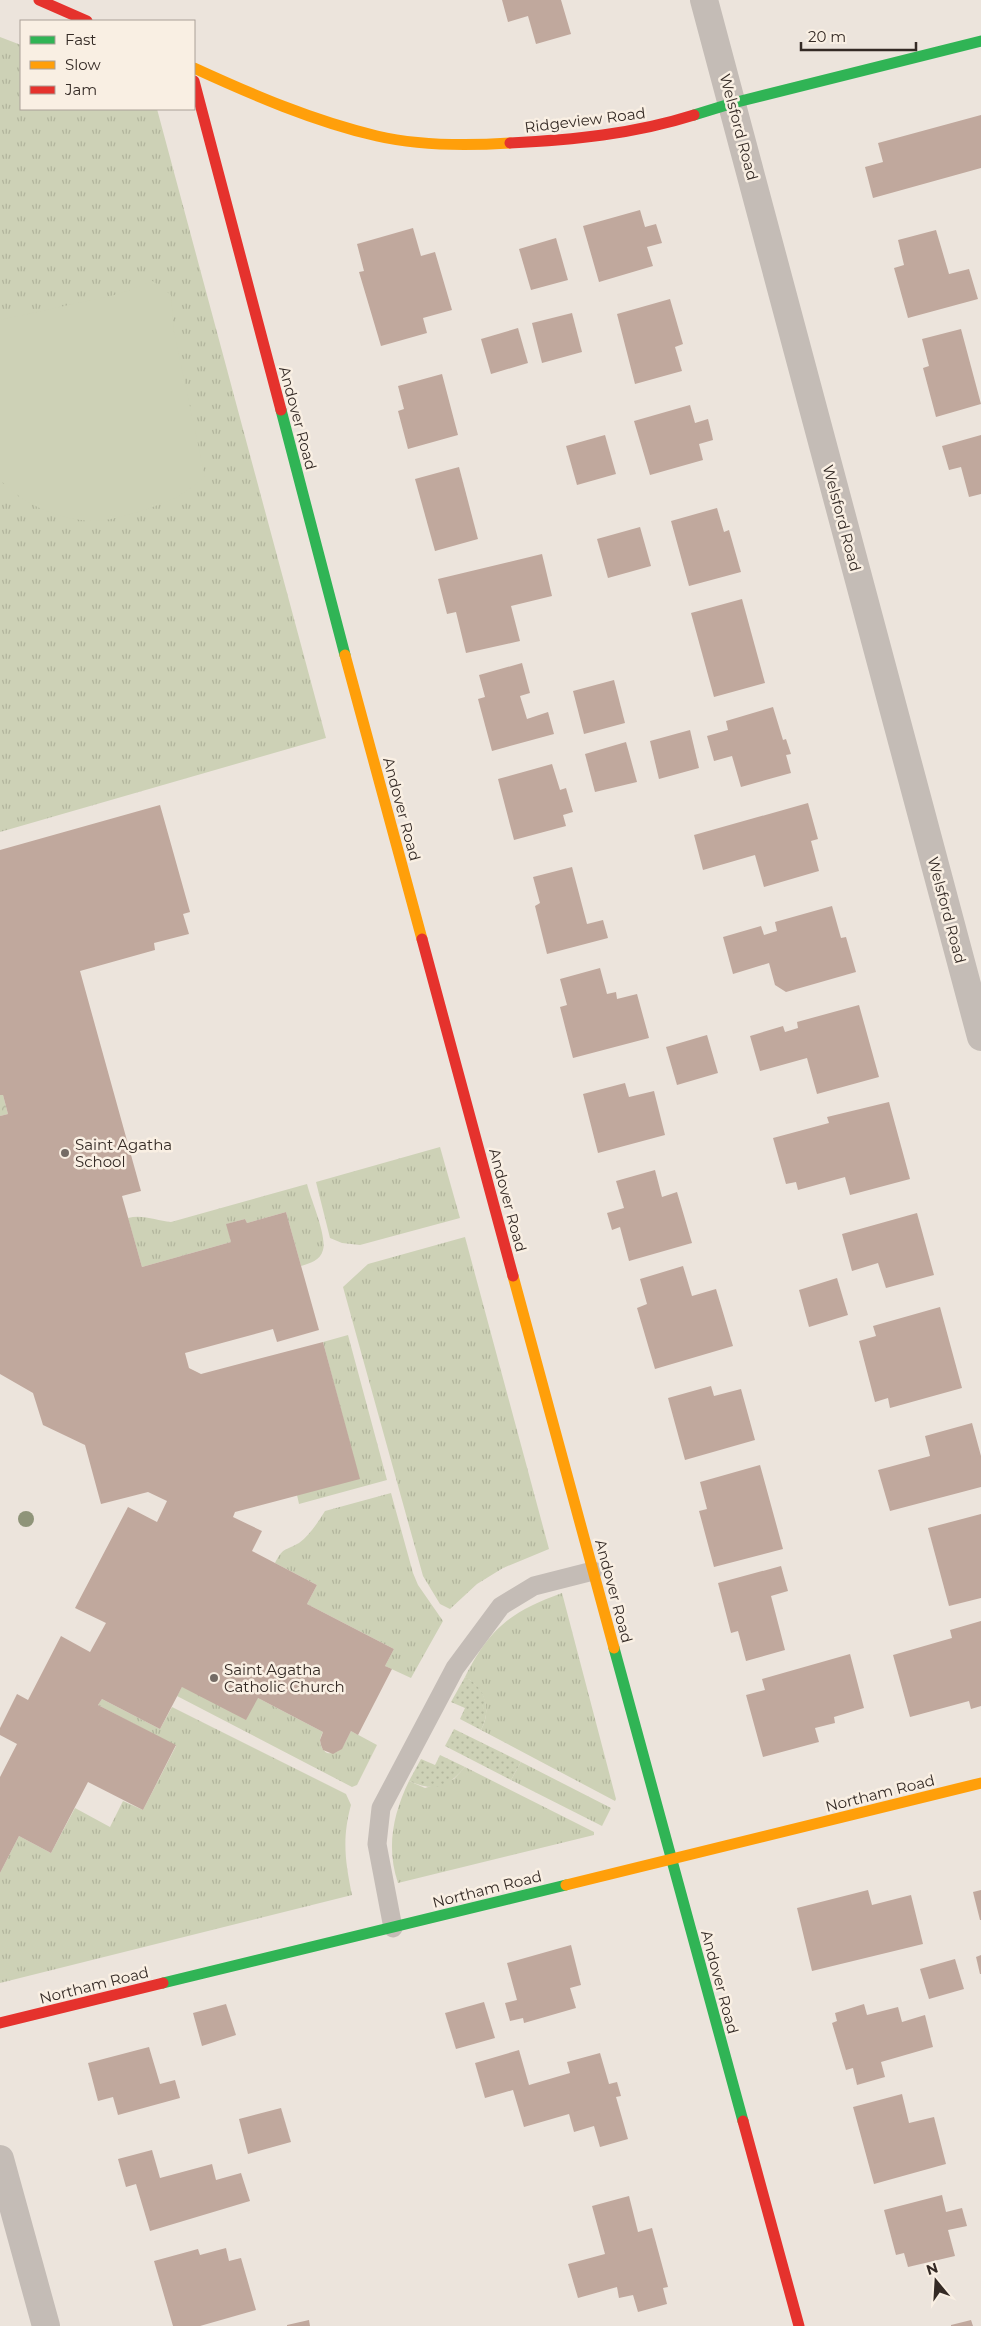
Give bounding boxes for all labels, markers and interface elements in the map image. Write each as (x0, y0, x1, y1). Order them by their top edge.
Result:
legend (20, 20, 195, 110)
scale bar (801, 20, 916, 52)
text: 20 m (808, 27, 846, 46)
text: Fast (65, 30, 96, 49)
text: Slow (65, 55, 101, 74)
street label: Welsford Road (716, 72, 762, 182)
text: Jam (64, 80, 97, 99)
street label: Ridgeview Road (523, 103, 647, 137)
street label: Andover Road (275, 364, 321, 472)
street label: Welsford Road (819, 463, 865, 573)
street label: Andover Road (379, 755, 425, 863)
street label: Welsford Road (924, 855, 970, 965)
place label: Saint Agatha School (75, 1135, 172, 1171)
street label: Andover Road (485, 1146, 531, 1254)
marker: Saint Agatha School (59, 1147, 71, 1159)
street label: Andover Road (591, 1537, 637, 1645)
place label: Saint Agatha Catholic Church (224, 1660, 345, 1696)
marker: Saint Agatha Catholic Church (208, 1672, 220, 1684)
street label: Northam Road (823, 1770, 937, 1816)
street label: Northam Road (430, 1866, 544, 1912)
street label: Andover Road (697, 1928, 743, 2036)
street label: Northam Road (37, 1962, 151, 2008)
north arrow (911, 2256, 961, 2306)
text: N (924, 2258, 940, 2279)

